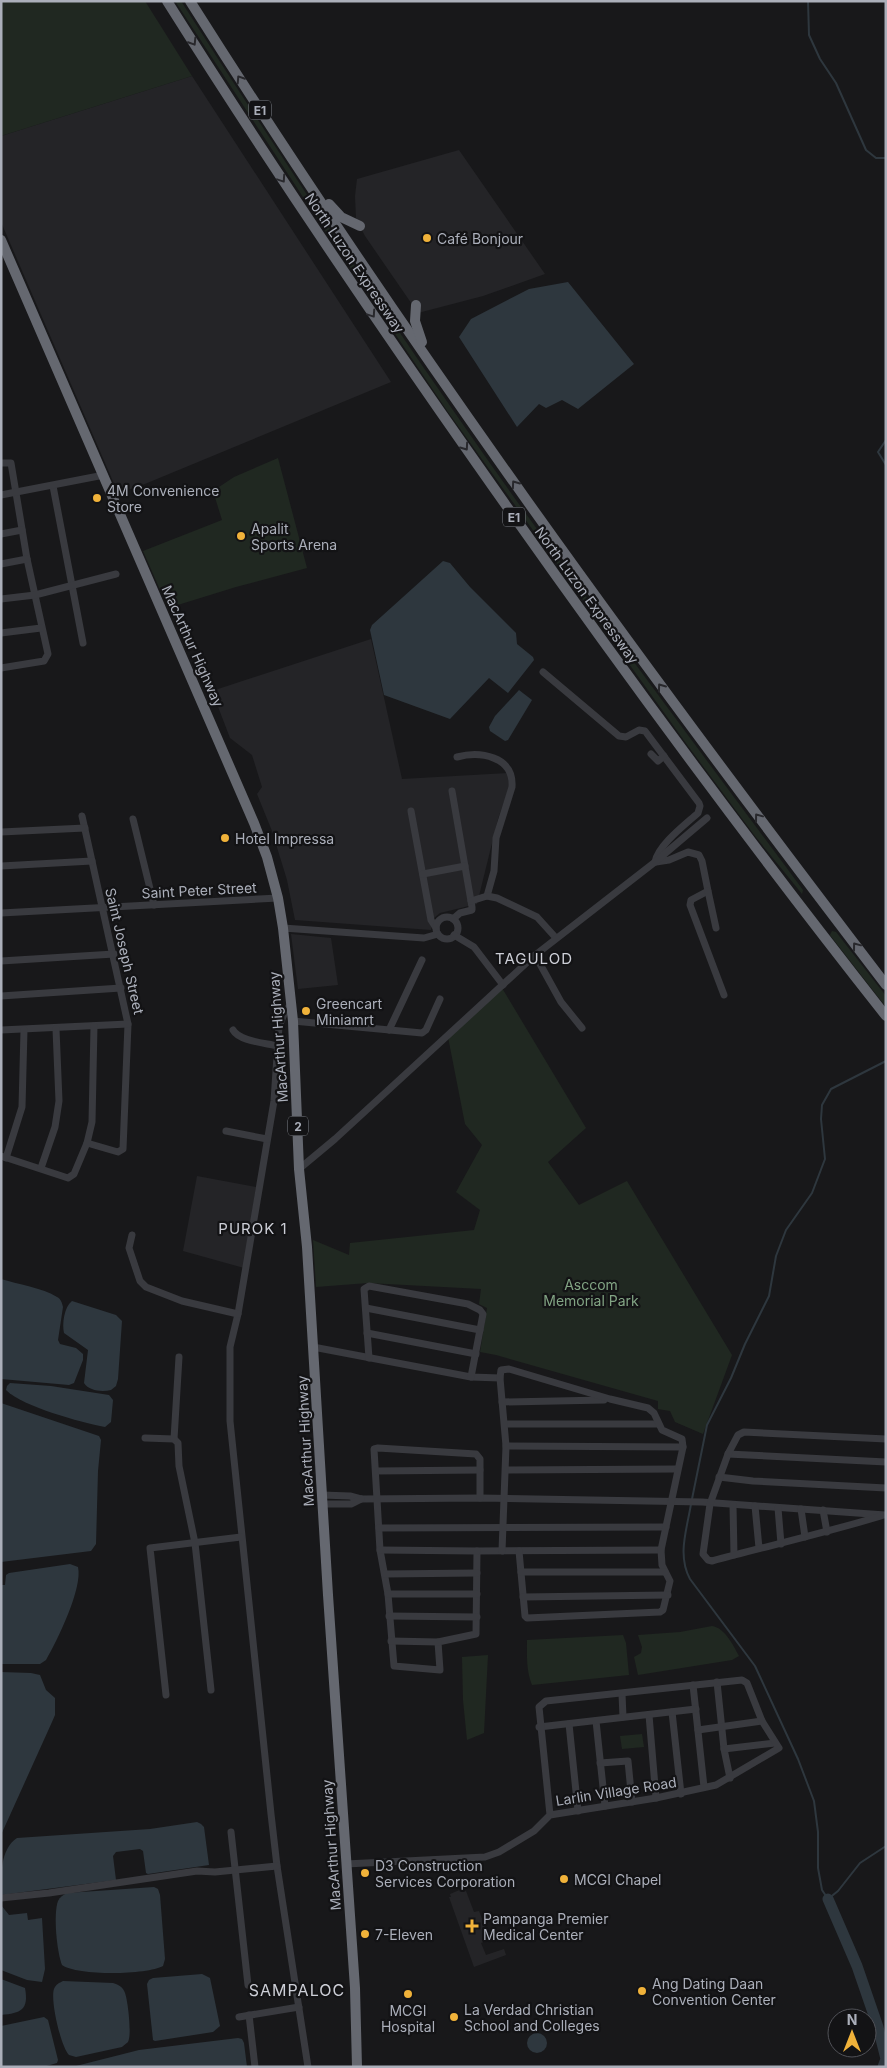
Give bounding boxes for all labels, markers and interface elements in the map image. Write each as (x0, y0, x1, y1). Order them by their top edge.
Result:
one-way arrow (187, 37, 197, 46)
one-way arrow (237, 75, 246, 84)
road number: E1 (249, 100, 271, 120)
one-way arrow (276, 173, 285, 182)
street label: North Luzon Expressway (302, 190, 408, 336)
place label: Café Bonjour (437, 230, 523, 247)
marker: Café Bonjour (421, 232, 433, 244)
one-way arrow (366, 308, 375, 318)
one-way arrow (459, 441, 468, 451)
one-way arrow (512, 480, 521, 489)
place label: 4M Convenience Store (107, 482, 219, 515)
marker: 4M Convenience Store (91, 492, 103, 504)
road number: E1 (503, 508, 525, 526)
place label: Apalit Sports Arena (251, 520, 337, 553)
street label: North Luzon Expressway (532, 523, 642, 667)
marker: Apalit Sports Arena (235, 530, 247, 542)
street label: MacArthur Highway (159, 583, 227, 709)
one-way arrow (658, 683, 667, 693)
one-way arrow (756, 814, 764, 823)
place label: Hotel Impressa (235, 830, 334, 847)
marker: Hotel Impressa (219, 832, 231, 844)
street label: Saint Peter Street (141, 878, 257, 902)
street label: Saint Joseph Street (102, 886, 148, 1016)
one-way arrow (853, 942, 862, 952)
district label: TAGULOD (495, 949, 573, 968)
street label: MacArthur Highway (265, 971, 291, 1103)
place label: Greencart Miniamrt (316, 995, 383, 1028)
marker: Greencart Miniamrt (300, 1005, 312, 1017)
road number: 2 (288, 1116, 308, 1136)
district label: PUROK 1 (218, 1219, 288, 1238)
park label: Asccom Memorial Park (543, 1276, 639, 1309)
street label: MacArthur Highway (293, 1375, 317, 1507)
street label: Larlin Village Road (554, 1773, 678, 1809)
street label: MacArthur Highway (318, 1779, 344, 1911)
place label: D3 Construction Services Corporation (375, 1857, 515, 1890)
marker: D3 Construction Services Corporation (359, 1867, 371, 1879)
place label: MCGI Chapel (574, 1871, 662, 1888)
marker: MCGI Chapel (558, 1873, 570, 1885)
place label: Pampanga Premier Medical Center (483, 1910, 609, 1943)
marker: Pampanga Premier Medical Center (465, 1919, 479, 1933)
place label: 7-Eleven (375, 1926, 433, 1943)
marker: 7-Eleven (359, 1928, 371, 1940)
place label: Ang Dating Daan Convention Center (652, 1975, 776, 2008)
district label: SAMPALOC (249, 1980, 345, 2000)
marker: Ang Dating Daan Convention Center (636, 1985, 648, 1997)
marker: MCGI Hospital (402, 1988, 414, 2000)
place label: La Verdad Christian School and Colleges (464, 2001, 600, 2034)
place label: MCGI Hospital (381, 2002, 435, 2035)
north arrow (827, 2008, 877, 2058)
marker: La Verdad Christian School and Colleges (448, 2011, 460, 2023)
text: N (847, 2011, 857, 2028)

